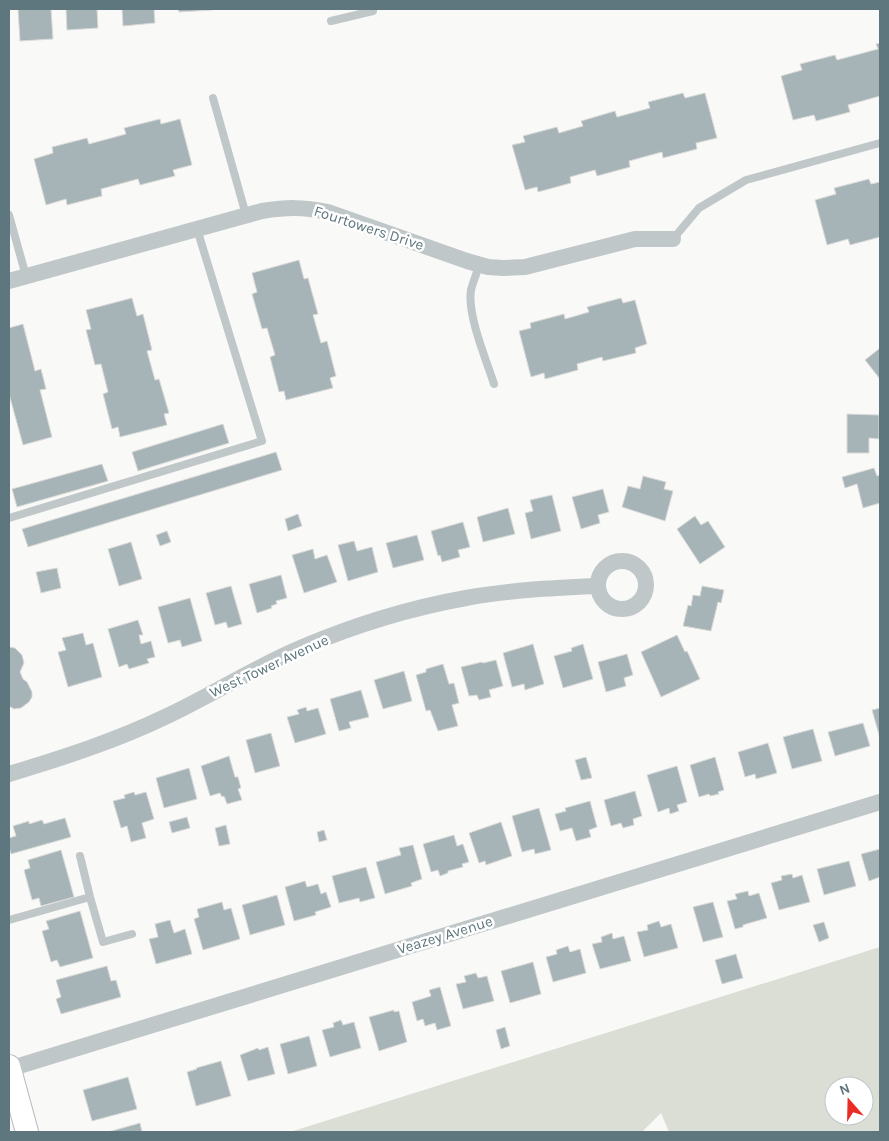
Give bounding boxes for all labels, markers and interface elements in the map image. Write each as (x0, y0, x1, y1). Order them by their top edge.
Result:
street label: Fourtowers Drive (312, 202, 426, 254)
street label: West Tower Avenue (207, 631, 331, 701)
street label: Veazey Avenue (395, 912, 495, 958)
north arrow (824, 1076, 874, 1126)
text: N (837, 1080, 852, 1099)

